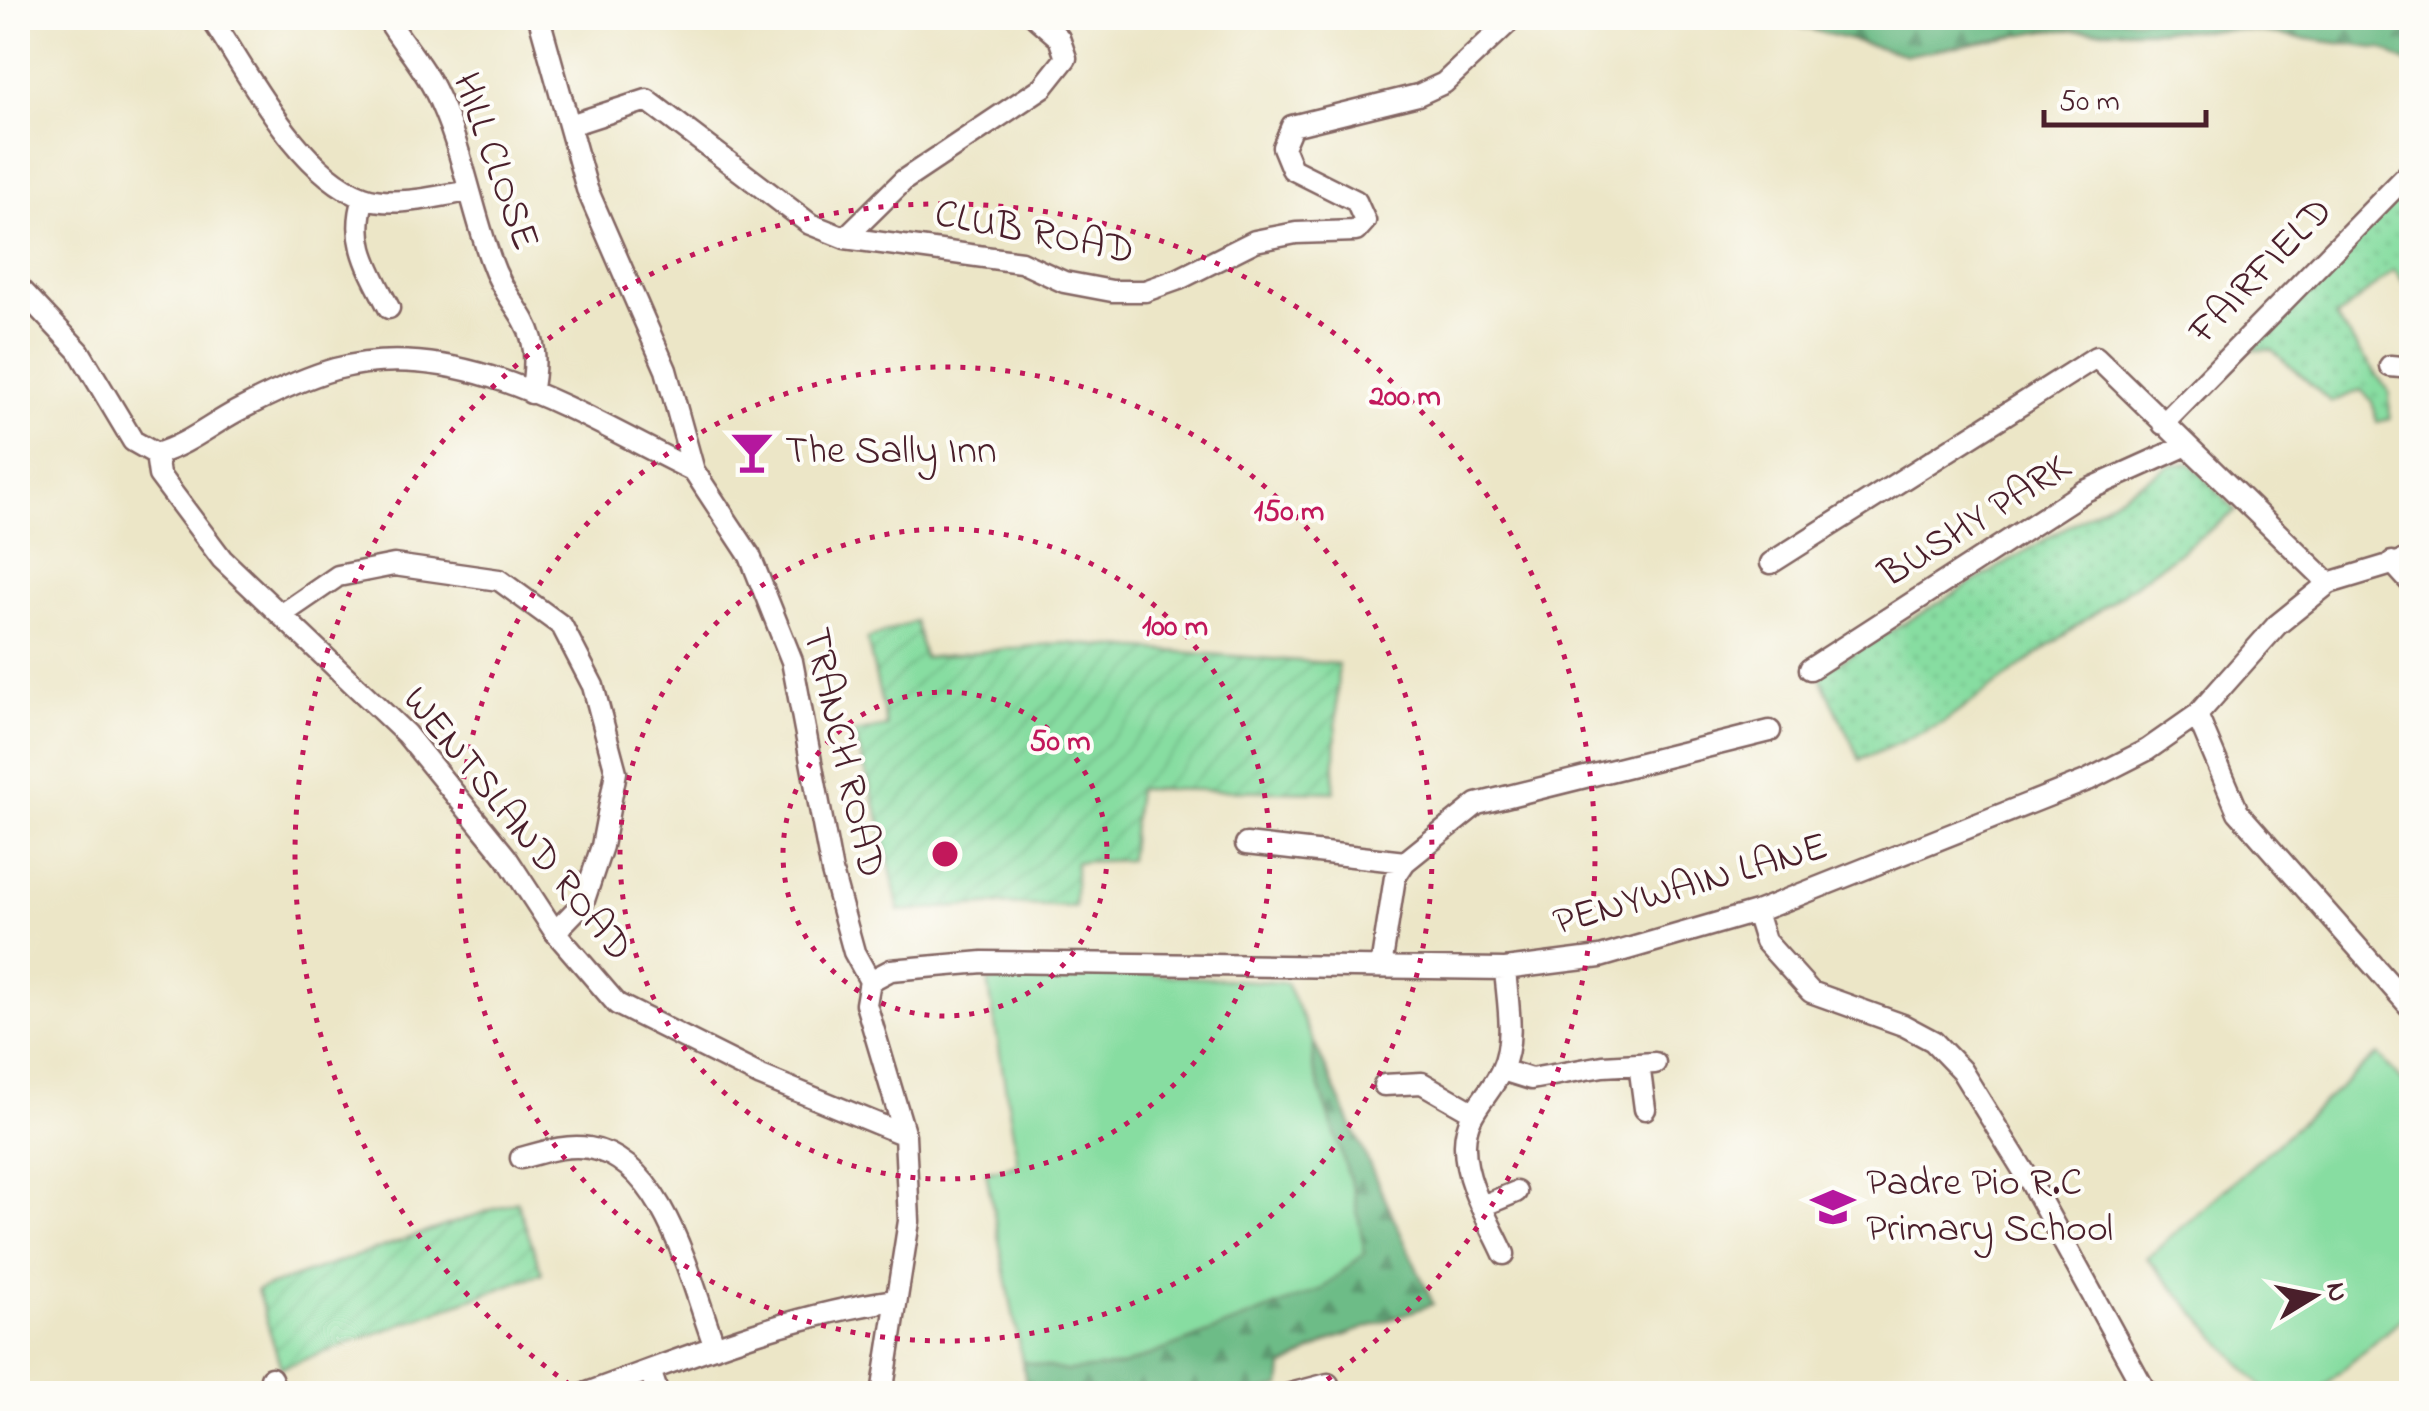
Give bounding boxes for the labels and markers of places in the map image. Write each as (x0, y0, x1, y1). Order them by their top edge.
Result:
place label: The Sally Inn (785, 423, 997, 482)
bar icon: The Sally Inn (728, 428, 776, 476)
centre of rings (927, 836, 963, 872)
place label: Padre Pio R.C Primary School (1866, 1155, 2113, 1260)
school or university icon: Padre Pio R.C Primary School (1809, 1183, 1857, 1231)

